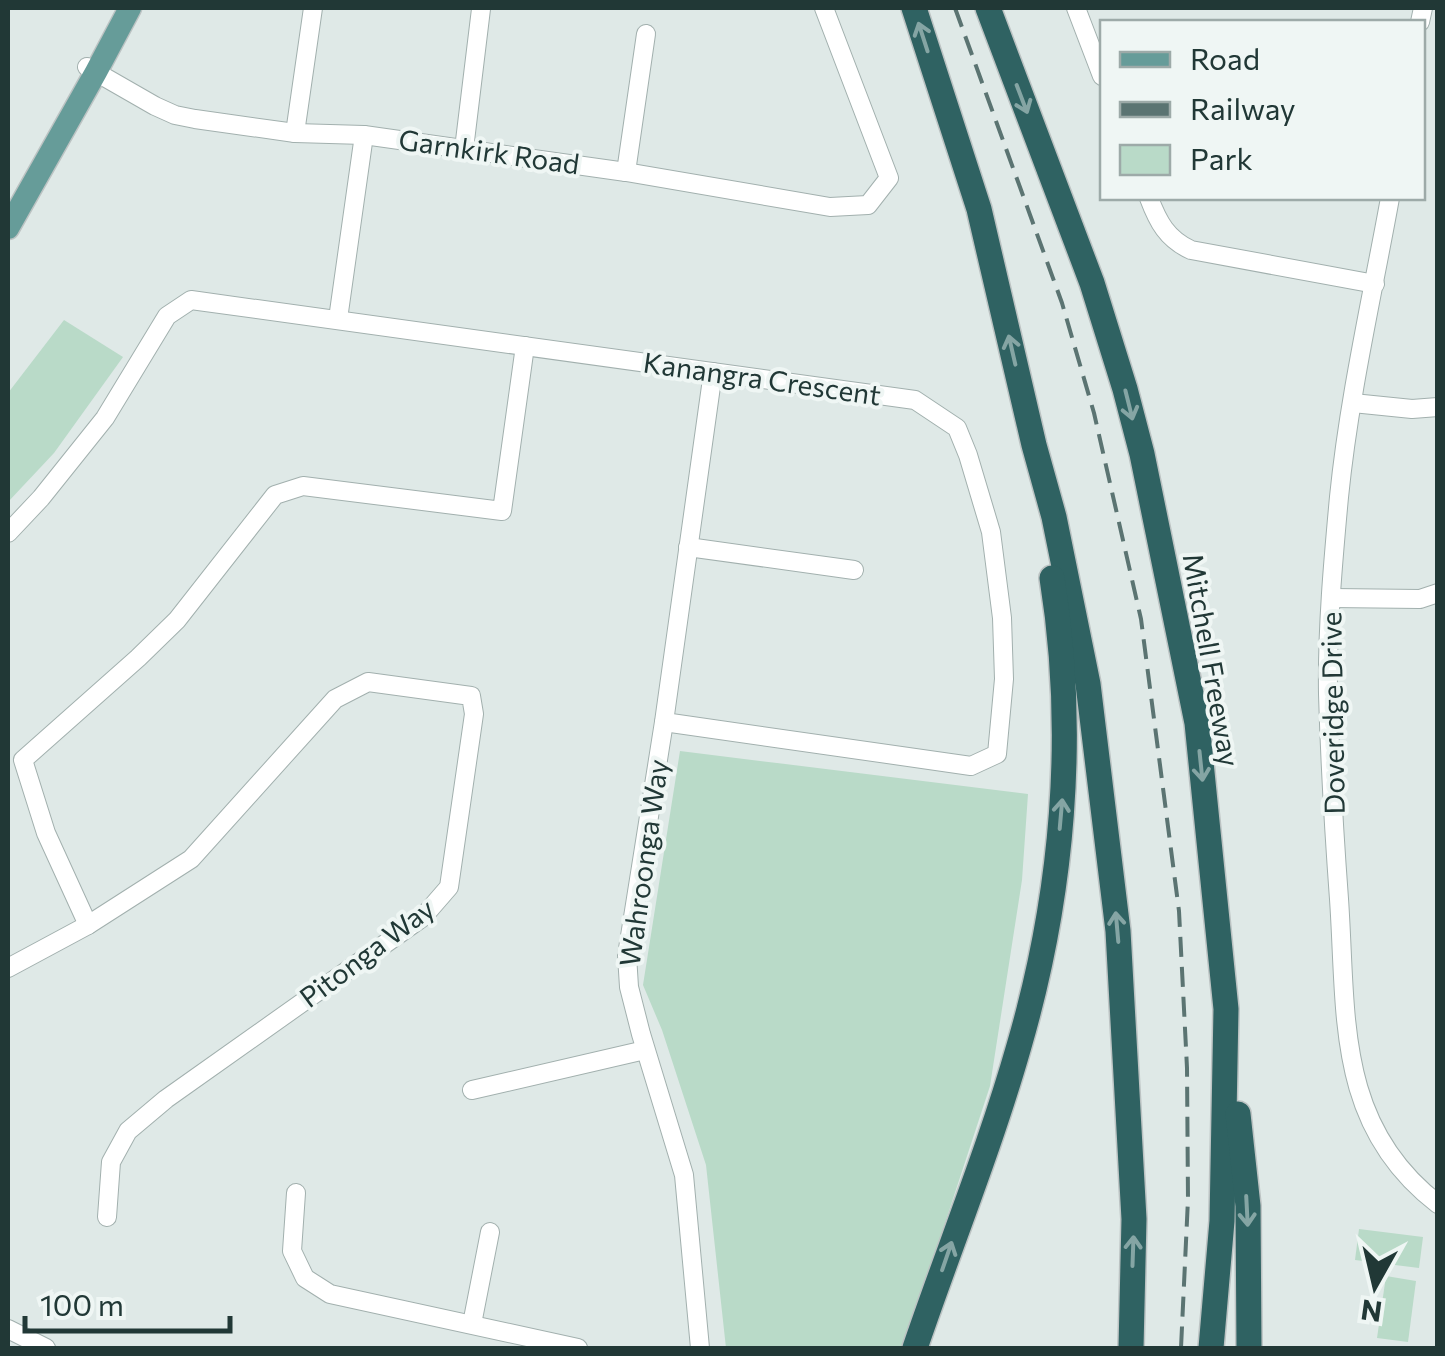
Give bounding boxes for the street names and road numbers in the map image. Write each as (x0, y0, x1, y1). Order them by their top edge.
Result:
street label: Garnkirk Road (397, 122, 582, 181)
street label: Kanangra Crescent (641, 344, 883, 412)
street label: Mitchell Freeway (1176, 551, 1247, 769)
street label: Doveridge Drive (1313, 611, 1351, 815)
street label: Wahroonga Way (612, 757, 674, 969)
street label: Pitonga Way (292, 891, 440, 1014)

